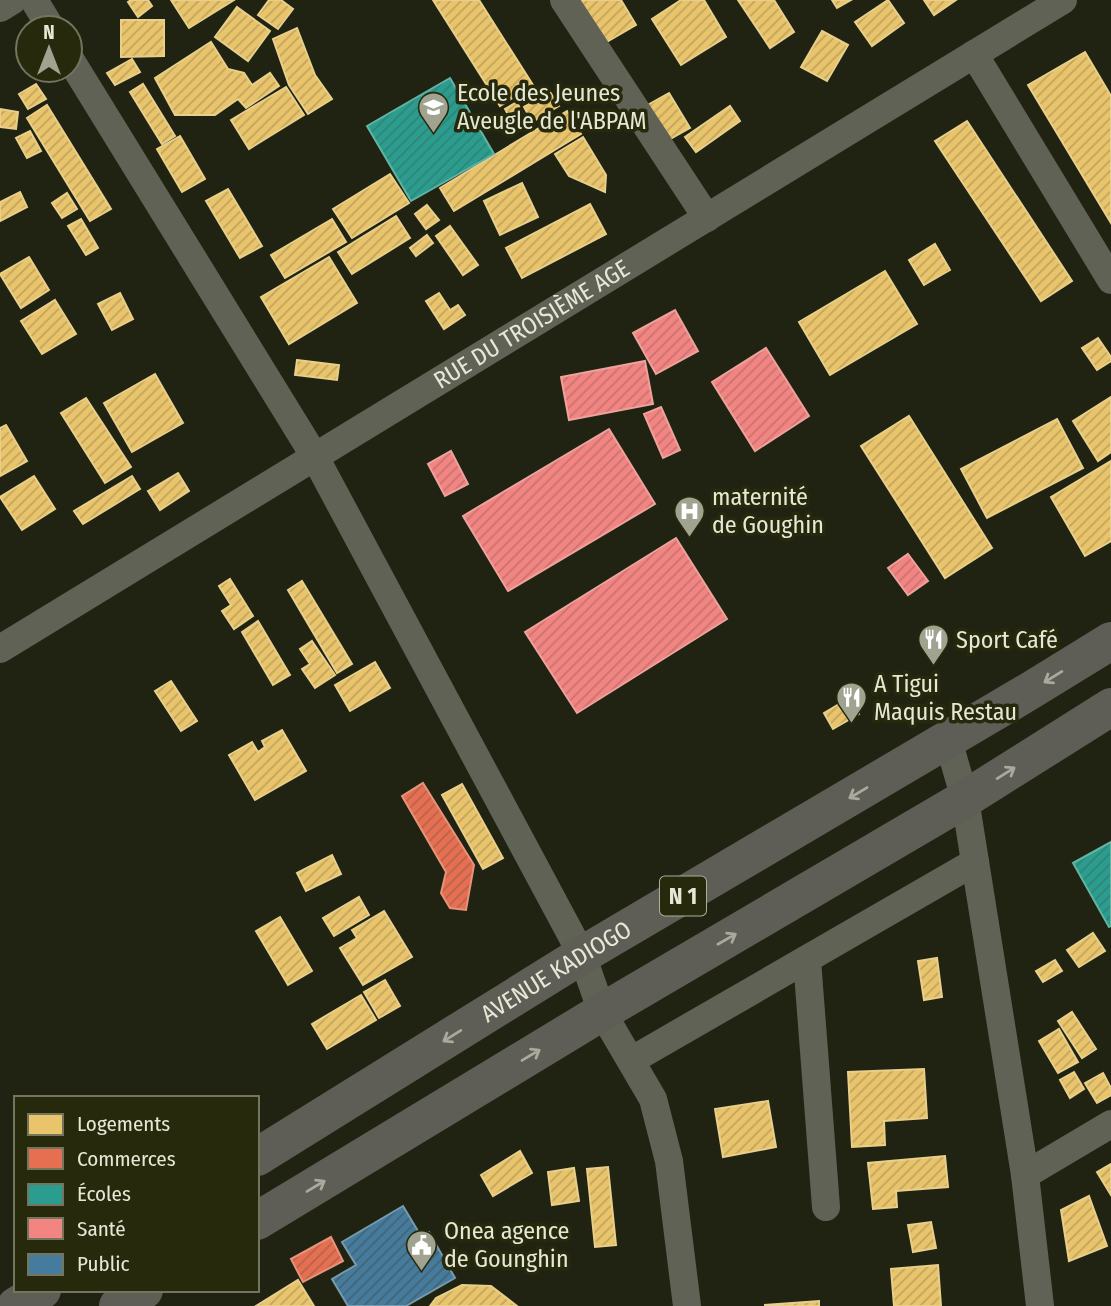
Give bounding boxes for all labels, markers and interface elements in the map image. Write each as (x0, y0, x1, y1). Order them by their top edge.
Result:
north arrow (14, 14, 84, 84)
text: N (43, 21, 55, 44)
place label: Ecole des Jeunes Aveugle de l'ABPAM (457, 79, 647, 135)
school or university icon: Ecole des Jeunes Aveugle de l'ABPAM (417, 90, 451, 134)
street label: RUE DU TROISIÈME AGE (429, 254, 635, 395)
place label: maternité de Goughin (712, 483, 824, 539)
hospital icon: maternité de Goughin (672, 494, 706, 538)
restaurant icon: Sport Café (916, 623, 950, 667)
place label: Sport Café (956, 626, 1058, 654)
place label: A Tigui Maquis Restau (874, 670, 1017, 726)
one-way arrow (1044, 670, 1064, 684)
restaurant icon: A Tigui Maquis Restau (834, 681, 868, 725)
one-way arrow (996, 765, 1016, 779)
one-way arrow (848, 786, 868, 800)
road number: N 1 (660, 876, 706, 916)
street label: AVENUE KADIOGO (476, 915, 636, 1028)
one-way arrow (716, 932, 736, 946)
one-way arrow (443, 1029, 463, 1043)
one-way arrow (521, 1048, 541, 1062)
legend (14, 1096, 259, 1292)
text: Logements (77, 1111, 170, 1137)
text: Commerces (77, 1146, 176, 1172)
one-way arrow (305, 1178, 325, 1192)
text: Écoles (77, 1181, 131, 1207)
text: Santé (77, 1216, 126, 1242)
place label: Onea agence de Gounghin (444, 1217, 569, 1273)
public building icon: Onea agence de Gounghin (404, 1228, 438, 1272)
text: Public (77, 1251, 129, 1277)

